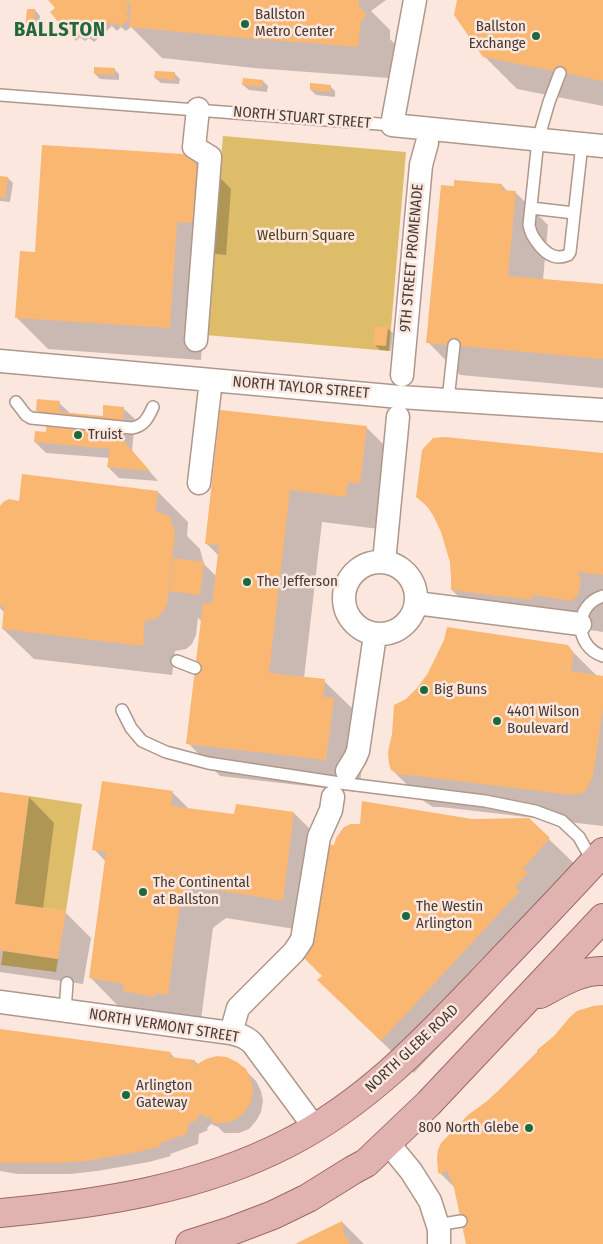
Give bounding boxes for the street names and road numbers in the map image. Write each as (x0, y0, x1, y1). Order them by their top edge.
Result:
street label: NORTH STUART STREET (232, 103, 372, 133)
street label: 9TH STREET PROMENADE (397, 183, 427, 333)
street label: NORTH TAYLOR STREET (232, 373, 370, 403)
street label: NORTH GLEBE ROAD (362, 1001, 462, 1097)
street label: NORTH VERMONT STREET (88, 1005, 240, 1047)

